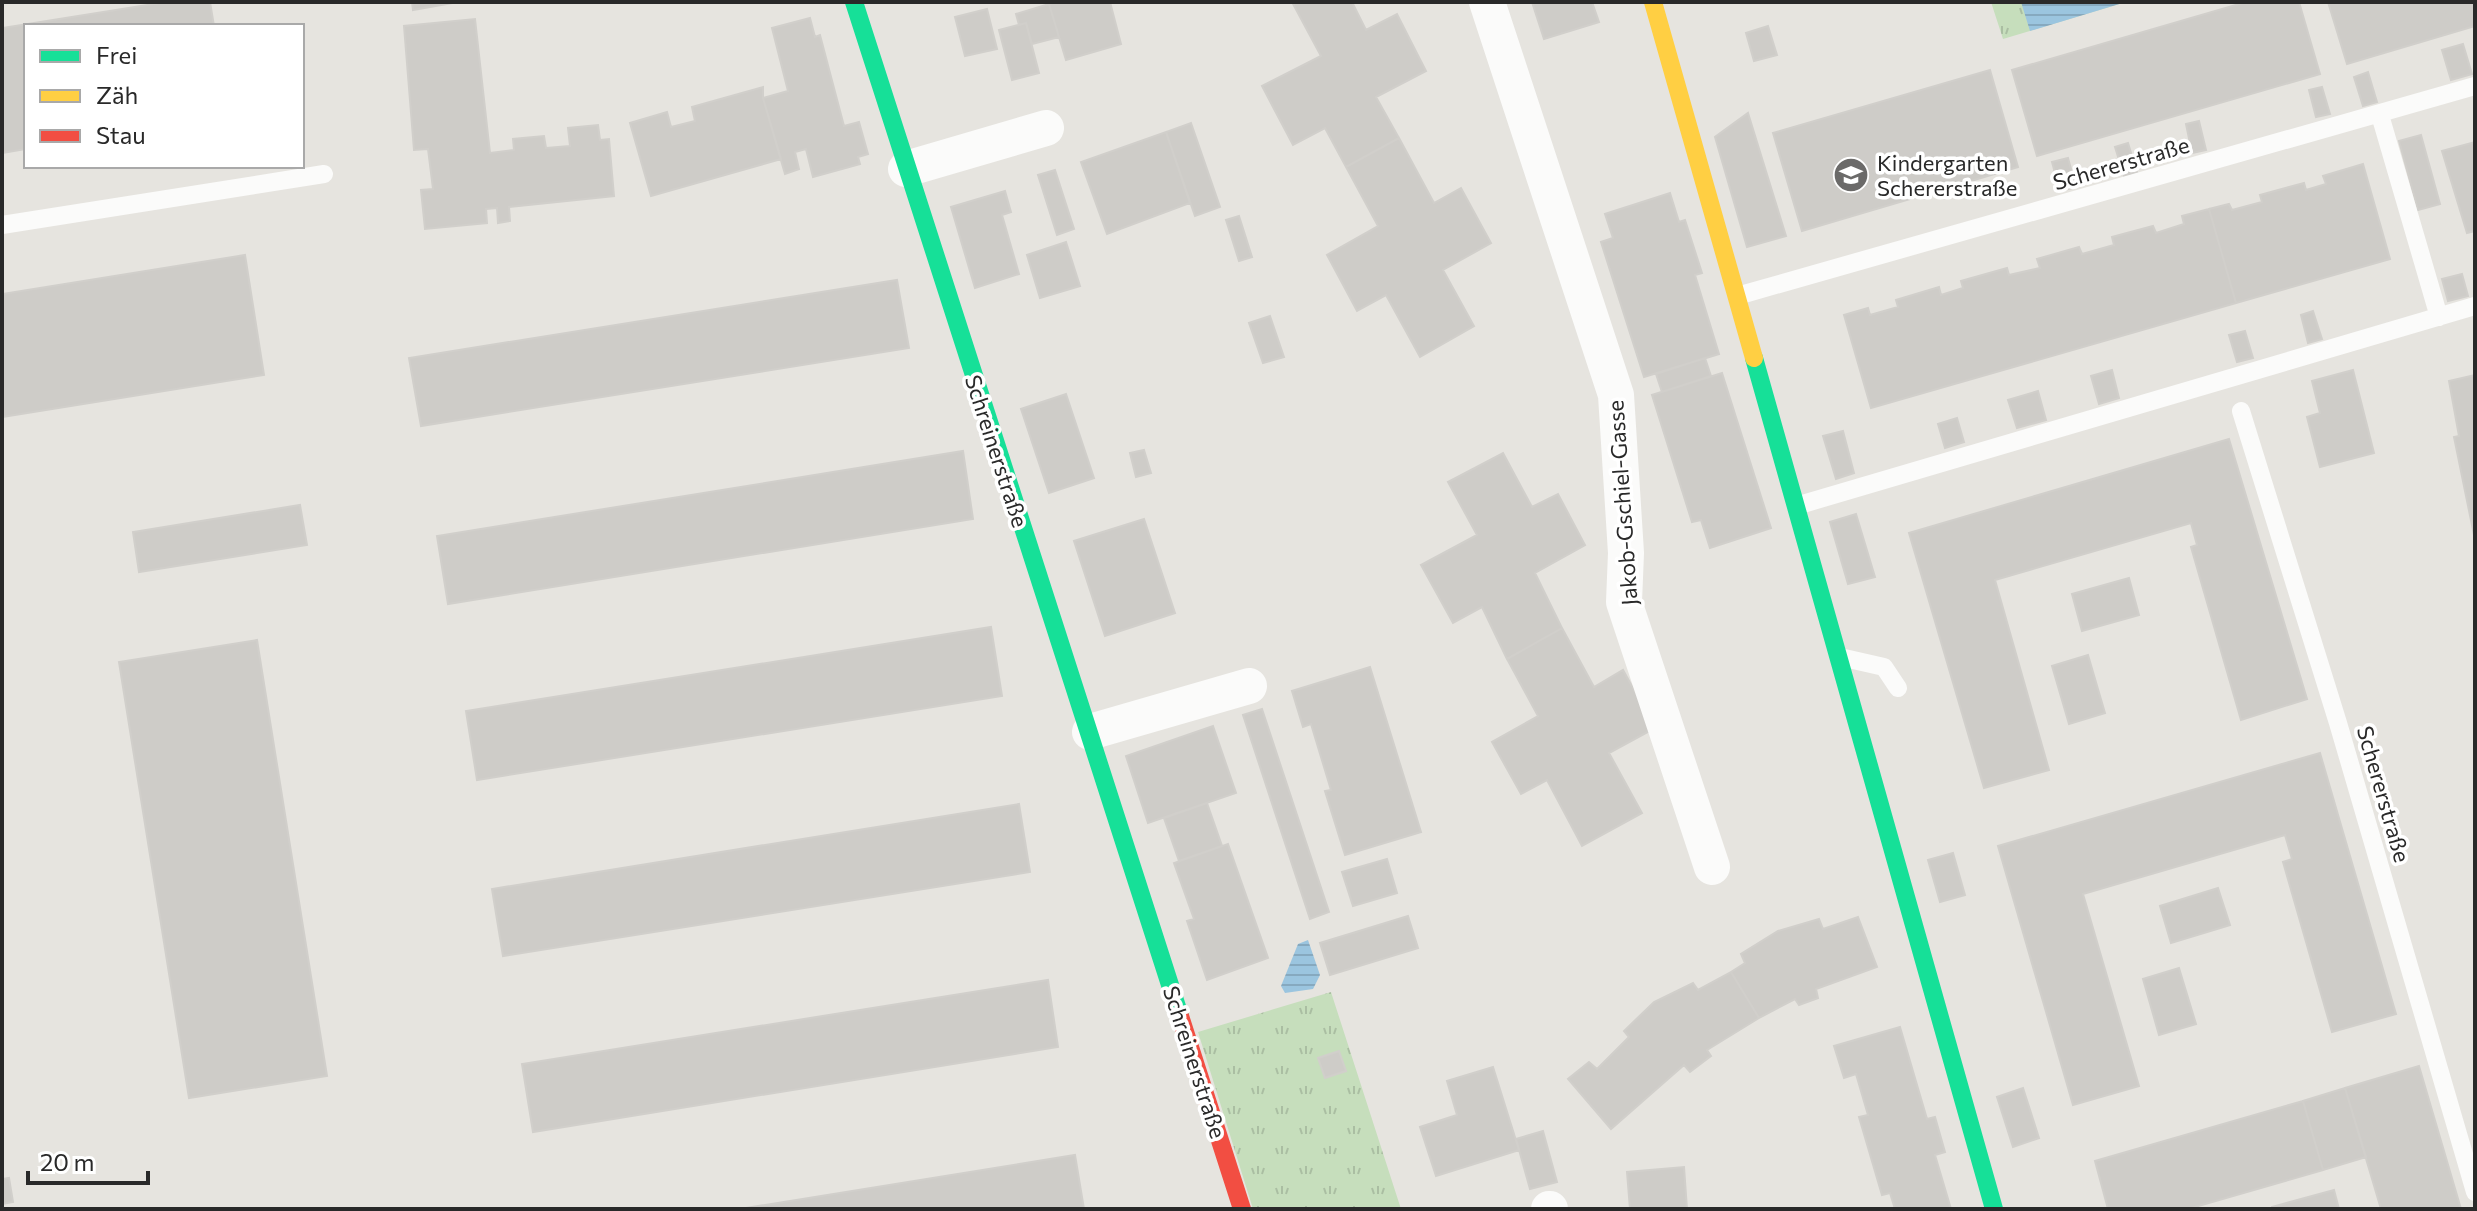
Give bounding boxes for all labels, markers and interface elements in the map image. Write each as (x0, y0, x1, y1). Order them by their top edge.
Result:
legend (24, 24, 304, 168)
text: Frei (96, 40, 137, 69)
text: Zäh (96, 80, 138, 109)
text: Stau (96, 120, 146, 149)
street label: Schererstraße (2050, 131, 2192, 195)
place label: Kindergarten Schererstraße (1877, 149, 2017, 201)
school or university icon: Kindergarten Schererstraße (1832, 156, 1870, 194)
street label: Schreinerstraße (960, 371, 1034, 531)
street label: Jakob-Gschiel-Gasse (1601, 399, 1643, 607)
street label: Schererstraße (2352, 723, 2416, 865)
street label: Schreinerstraße (1158, 982, 1232, 1142)
scale bar (28, 1135, 148, 1185)
text: 20 m (40, 1147, 94, 1176)

